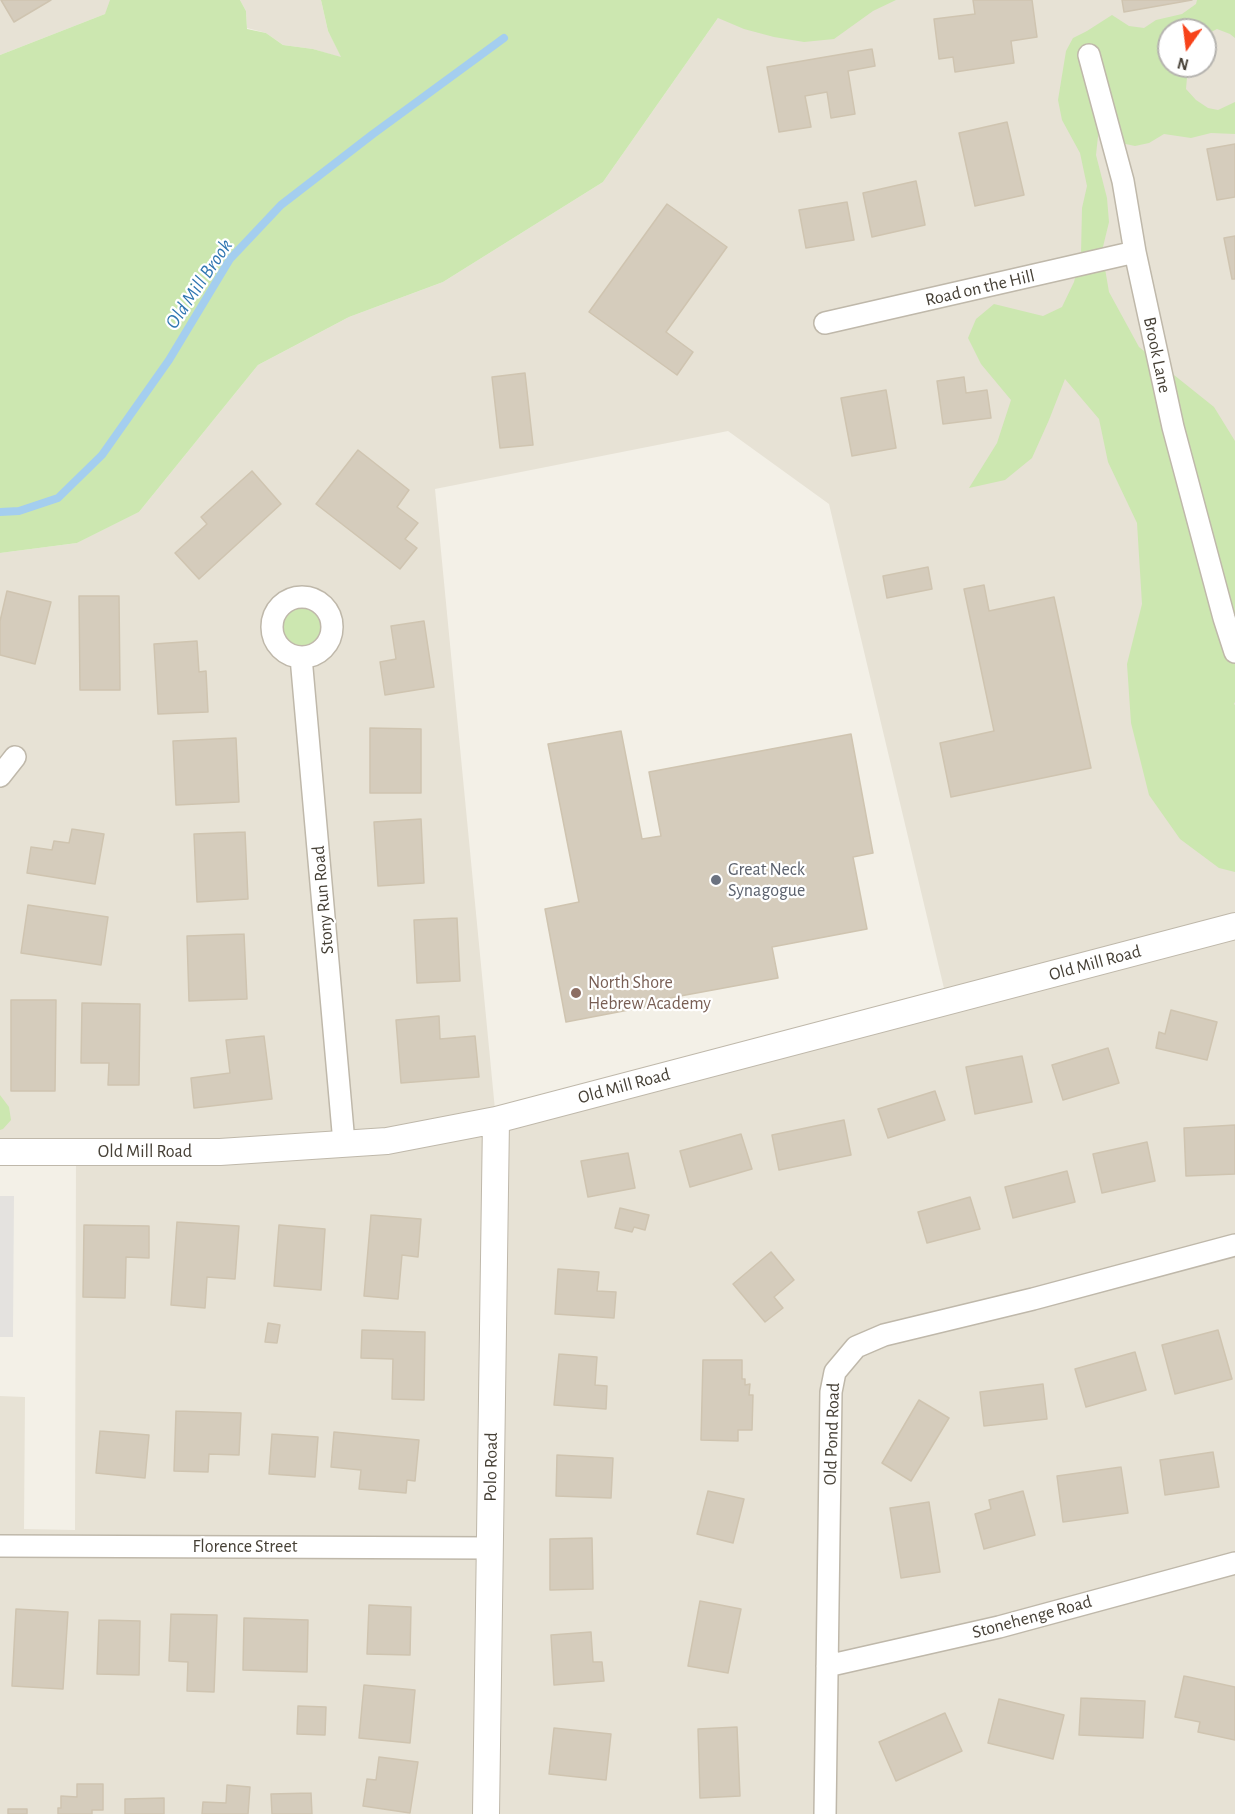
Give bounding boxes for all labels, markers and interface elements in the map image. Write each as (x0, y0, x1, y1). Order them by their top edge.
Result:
north arrow (1157, 18, 1217, 78)
text: N (1176, 54, 1190, 73)
water label: Old Mill Brook (160, 234, 238, 334)
street label: Road on the Hill (923, 265, 1037, 311)
street label: Brook Lane (1138, 315, 1176, 395)
street label: Stony Run Road (307, 845, 339, 955)
place label: Great Neck Synagogue (728, 859, 805, 902)
marker: Great Neck Synagogue (709, 873, 723, 887)
street label: Old Mill Road (1047, 940, 1143, 986)
place label: North Shore Hebrew Academy (588, 972, 711, 1014)
marker: North Shore Hebrew Academy (569, 986, 583, 1000)
street label: Old Mill Road (576, 1063, 672, 1109)
street label: Old Mill Road (98, 1141, 192, 1163)
street label: Old Pond Road (819, 1382, 845, 1486)
street label: Polo Road (480, 1432, 502, 1502)
street label: Florence Street (193, 1536, 297, 1558)
street label: Stonehenge Road (970, 1591, 1094, 1643)

